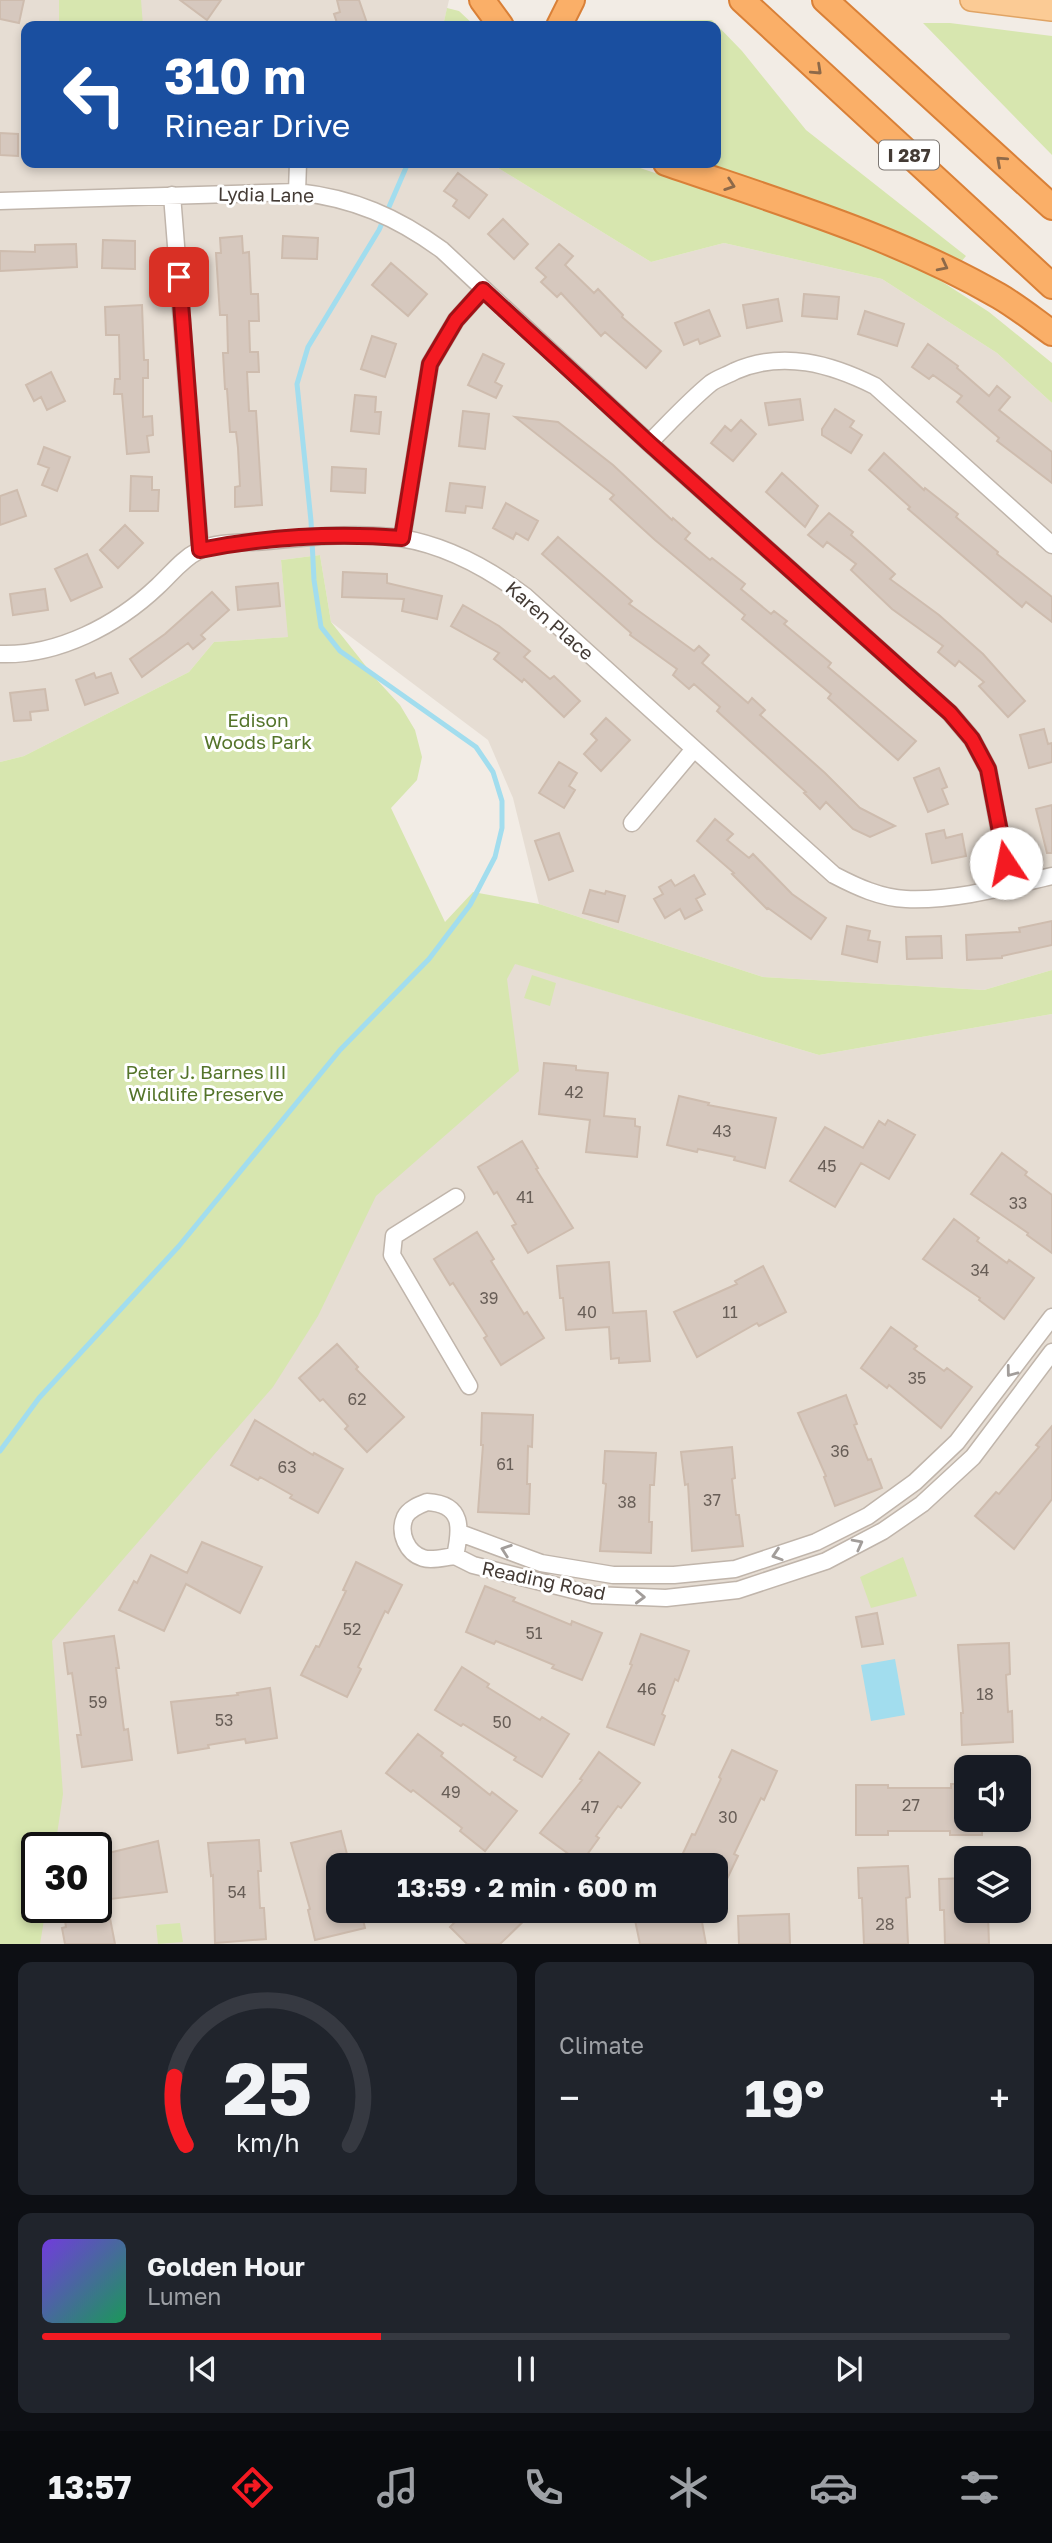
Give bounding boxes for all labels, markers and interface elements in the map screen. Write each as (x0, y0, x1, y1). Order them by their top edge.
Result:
text: 310 m (164, 46, 306, 105)
icon: left (49, 49, 140, 140)
one-way arrow (809, 61, 822, 74)
text: Rinear Drive (164, 106, 350, 144)
road number: I 287 (879, 140, 939, 170)
one-way arrow (997, 157, 1010, 170)
one-way arrow (724, 177, 736, 191)
street label: Lydia Lane (218, 182, 314, 206)
pin (149, 247, 209, 307)
one-way arrow (936, 257, 948, 271)
icon: arrive (160, 258, 198, 296)
street label: Karen Place (501, 576, 599, 664)
park label: Edison Woods Park (204, 708, 312, 753)
position arrow (969, 826, 1043, 900)
park label: Peter J. Barnes III Wildlife Preserve (126, 1060, 286, 1105)
house number: 42 (564, 1082, 584, 1102)
house number: 43 (712, 1121, 732, 1141)
house number: 45 (817, 1156, 837, 1176)
house number: 41 (516, 1187, 534, 1207)
house number: 33 (1009, 1193, 1027, 1213)
house number: 34 (970, 1260, 990, 1280)
house number: 39 (479, 1288, 499, 1308)
house number: 40 (577, 1302, 597, 1322)
house number: 11 (722, 1302, 738, 1322)
one-way arrow (1006, 1364, 1019, 1376)
house number: 35 (908, 1368, 926, 1388)
house number: 62 (348, 1389, 366, 1409)
house number: 36 (830, 1441, 850, 1461)
house number: 61 (496, 1454, 514, 1474)
house number: 63 (277, 1457, 297, 1477)
house number: 37 (703, 1490, 721, 1510)
house number: 38 (617, 1492, 637, 1512)
one-way arrow (851, 1539, 864, 1552)
one-way arrow (500, 1544, 513, 1558)
one-way arrow (771, 1547, 784, 1561)
street label: Reading Road (480, 1556, 608, 1604)
one-way arrow (635, 1589, 646, 1604)
house number: 52 (343, 1619, 361, 1639)
house number: 51 (525, 1623, 543, 1643)
house number: 46 (637, 1679, 657, 1699)
house number: 18 (976, 1684, 994, 1704)
house number: 59 (89, 1692, 107, 1712)
house number: 53 (215, 1710, 233, 1730)
house number: 50 (492, 1712, 512, 1732)
map controls (954, 1755, 1031, 1923)
button: sound (954, 1755, 1031, 1832)
house number: 49 (441, 1782, 461, 1802)
house number: 27 (902, 1795, 920, 1815)
house number: 47 (581, 1797, 599, 1817)
house number: 30 (718, 1807, 738, 1827)
speed limit sign: 30 (21, 1832, 112, 1923)
button: layers (954, 1846, 1031, 1923)
text: 13:59 · 2 min · 600 m (397, 1872, 657, 1903)
house number: 54 (227, 1882, 247, 1902)
house number: 28 (875, 1914, 895, 1934)
text: Climate (559, 2031, 644, 2059)
text: 25 (223, 2044, 312, 2131)
text: 19° (744, 2066, 825, 2128)
text: − (559, 2075, 580, 2120)
text: + (989, 2075, 1010, 2120)
text: km/h (236, 2126, 299, 2157)
text: Golden Hour (147, 2251, 305, 2282)
text: Lumen (147, 2282, 221, 2310)
icon: previous (184, 2350, 222, 2388)
icon: pause (507, 2350, 545, 2388)
icon: next (830, 2350, 868, 2388)
icon: directions (228, 2463, 277, 2512)
icon: music (373, 2463, 422, 2512)
icon: phone (519, 2463, 568, 2512)
icon: climate (664, 2463, 713, 2512)
icon: car (809, 2463, 858, 2512)
icon: filters (955, 2463, 1004, 2512)
text: 13:57 (48, 2468, 131, 2506)

